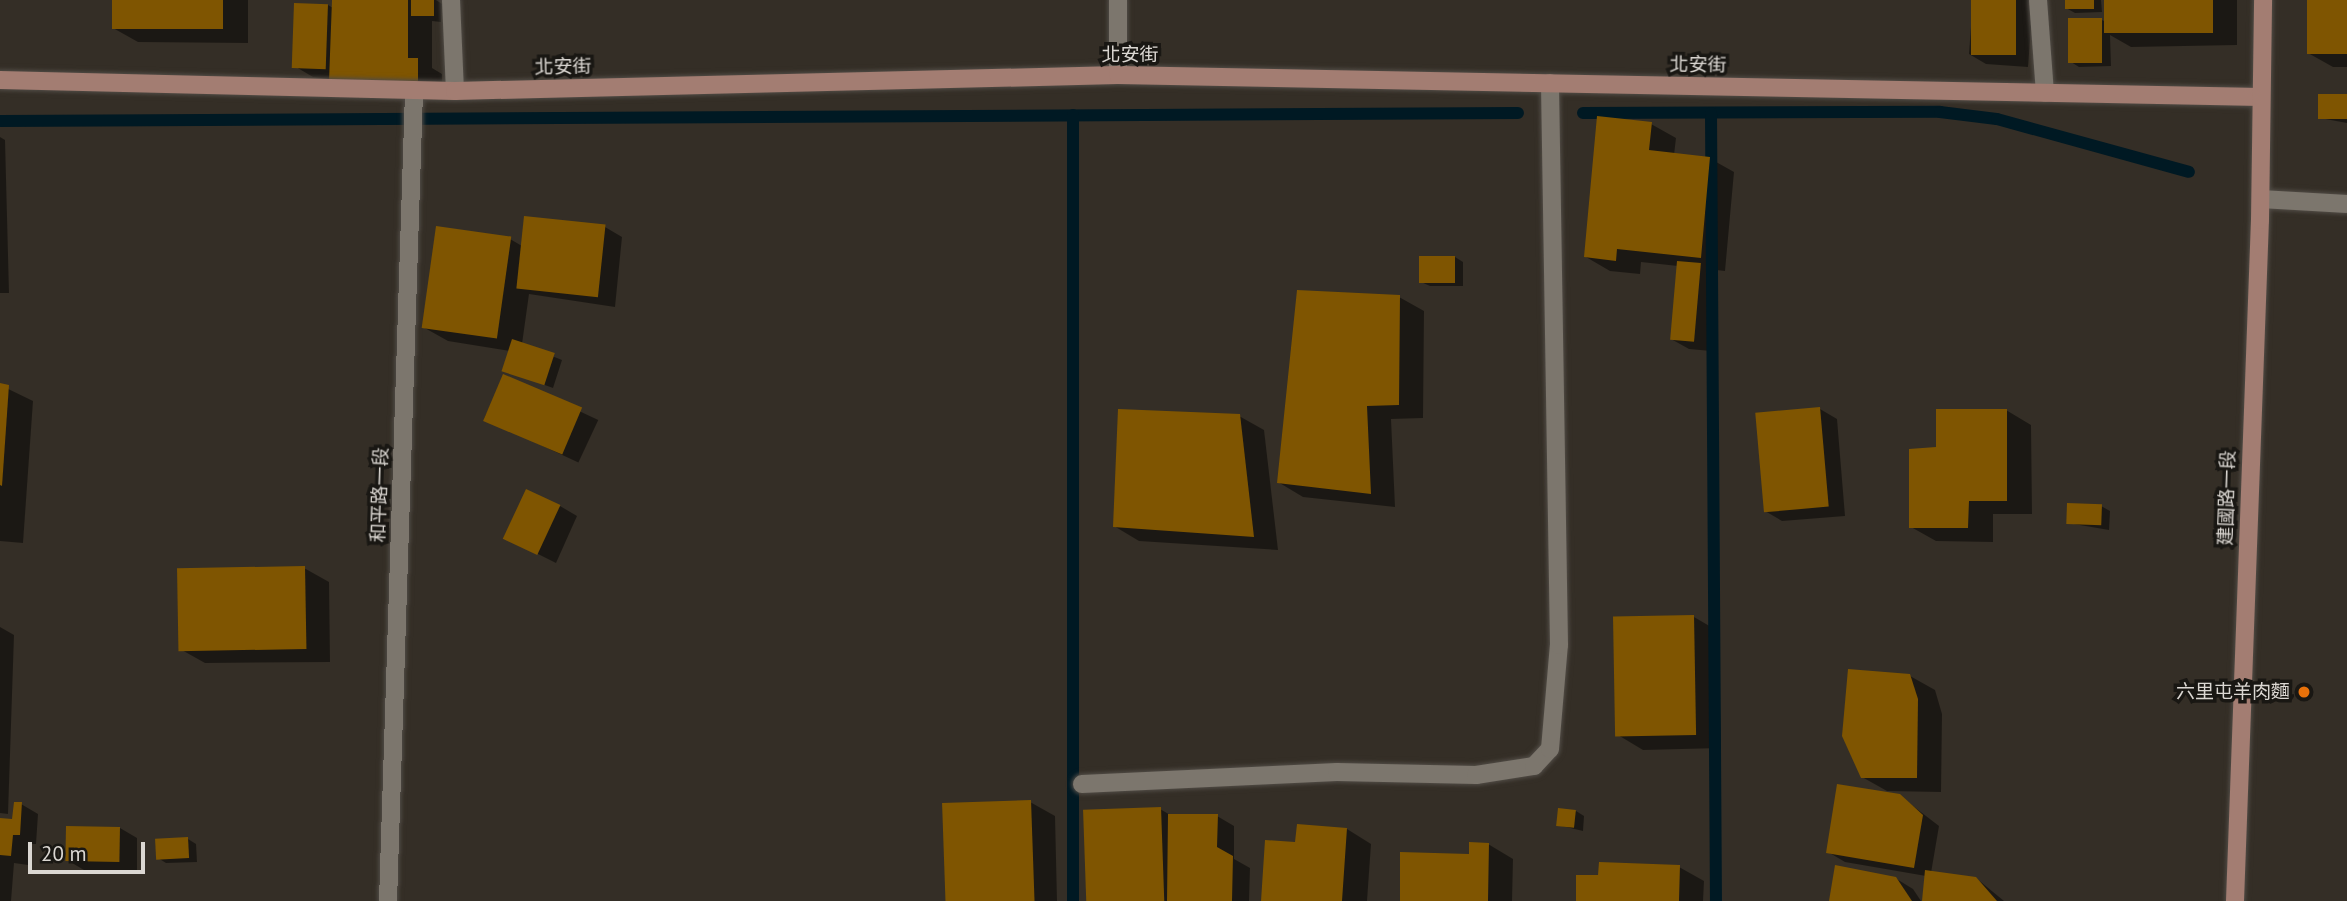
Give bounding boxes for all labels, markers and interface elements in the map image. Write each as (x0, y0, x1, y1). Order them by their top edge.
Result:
street label: 北安街 (1102, 44, 1158, 66)
street label: 北安街 (1669, 53, 1727, 77)
street label: 北安街 (534, 55, 592, 79)
street label: 和平路一段 (367, 447, 393, 543)
street label: 建國路一段 (2214, 450, 2240, 546)
place label: 六里屯羊肉麵 (2176, 681, 2290, 703)
marker: 六里屯羊肉麵 (2296, 684, 2312, 700)
scale bar (32, 828, 149, 872)
text: 20 m (41, 840, 87, 867)

